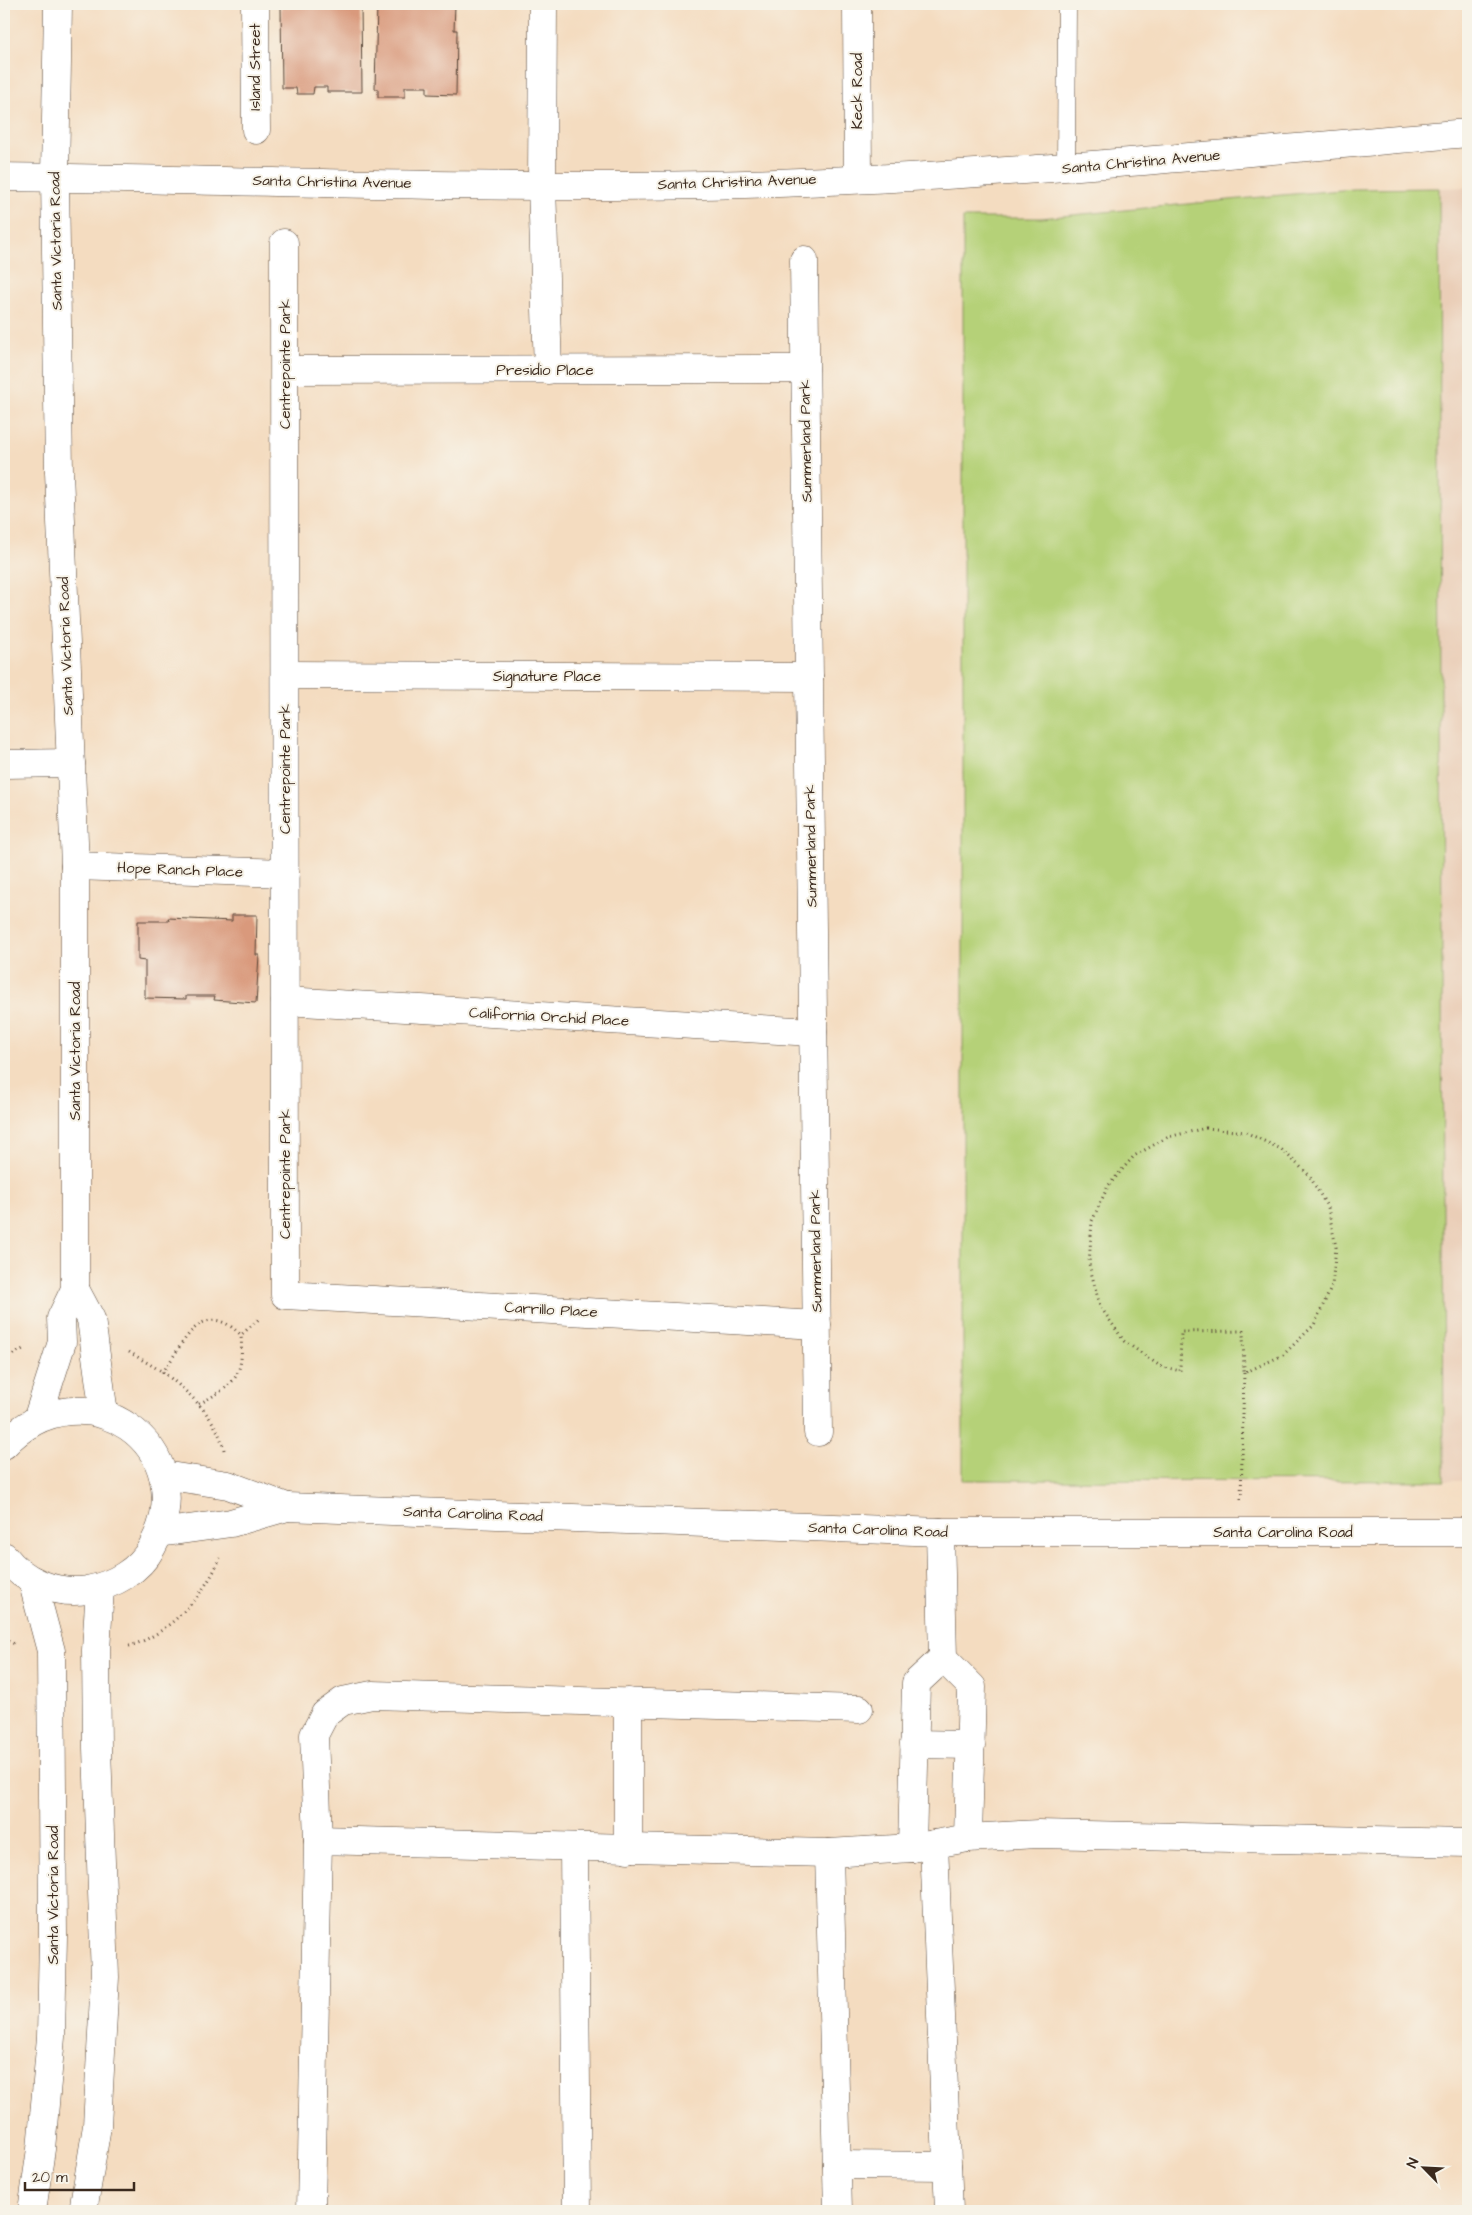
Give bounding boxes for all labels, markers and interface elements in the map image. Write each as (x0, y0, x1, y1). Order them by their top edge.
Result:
street label: Island Street (245, 23, 266, 111)
street label: Keck Road (847, 53, 868, 129)
street label: Santa Christina Avenue (1061, 145, 1221, 179)
street label: Santa Christina Avenue (657, 169, 817, 195)
street label: Santa Christina Avenue (252, 170, 412, 194)
street label: Santa Victoria Road (44, 171, 68, 311)
street label: Centrepointe Park (275, 299, 296, 429)
street label: Presidio Place (496, 360, 594, 381)
street label: Summerland Park (794, 379, 818, 503)
street label: Santa Victoria Road (53, 576, 79, 716)
street label: Signature Place (493, 666, 601, 688)
street label: Centrepointe Park (275, 704, 296, 834)
street label: Summerland Park (799, 784, 823, 908)
street label: Hope Ranch Place (117, 857, 243, 883)
street label: Santa Victoria Road (65, 981, 86, 1120)
street label: California Orchid Place (468, 1002, 630, 1032)
street label: Centrepointe Park (275, 1109, 296, 1239)
street label: Summerland Park (804, 1189, 828, 1313)
street label: Carrillo Place (504, 1297, 598, 1323)
street label: Santa Carolina Road (403, 1501, 543, 1527)
street label: Santa Carolina Road (808, 1517, 948, 1543)
street label: Santa Carolina Road (1213, 1522, 1353, 1543)
street label: Santa Victoria Road (43, 1825, 64, 1964)
north arrow (1400, 2142, 1450, 2192)
text: N (1402, 2155, 1424, 2171)
scale bar (25, 2160, 134, 2192)
text: 20 m (32, 2167, 68, 2188)

